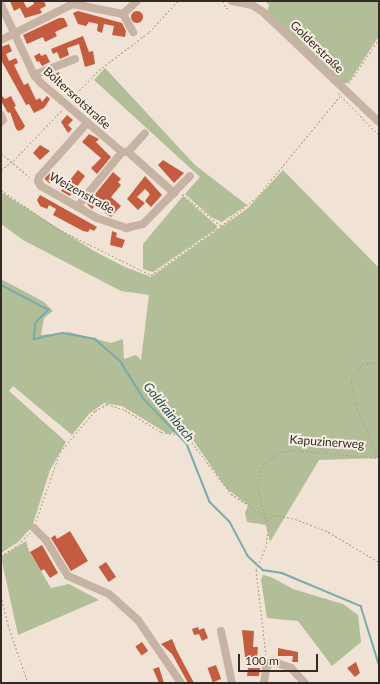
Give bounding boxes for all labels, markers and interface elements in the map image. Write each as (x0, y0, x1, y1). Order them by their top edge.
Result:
street label: Golderstraße (287, 18, 347, 76)
street label: Boltersrotstraße (40, 64, 114, 132)
street label: Weizenstraße (47, 169, 117, 217)
water label: Goldrainbach (140, 379, 198, 445)
street label: Kapuzinerweg (289, 432, 365, 452)
scale bar (240, 646, 320, 672)
text: 100 m (245, 653, 279, 668)

